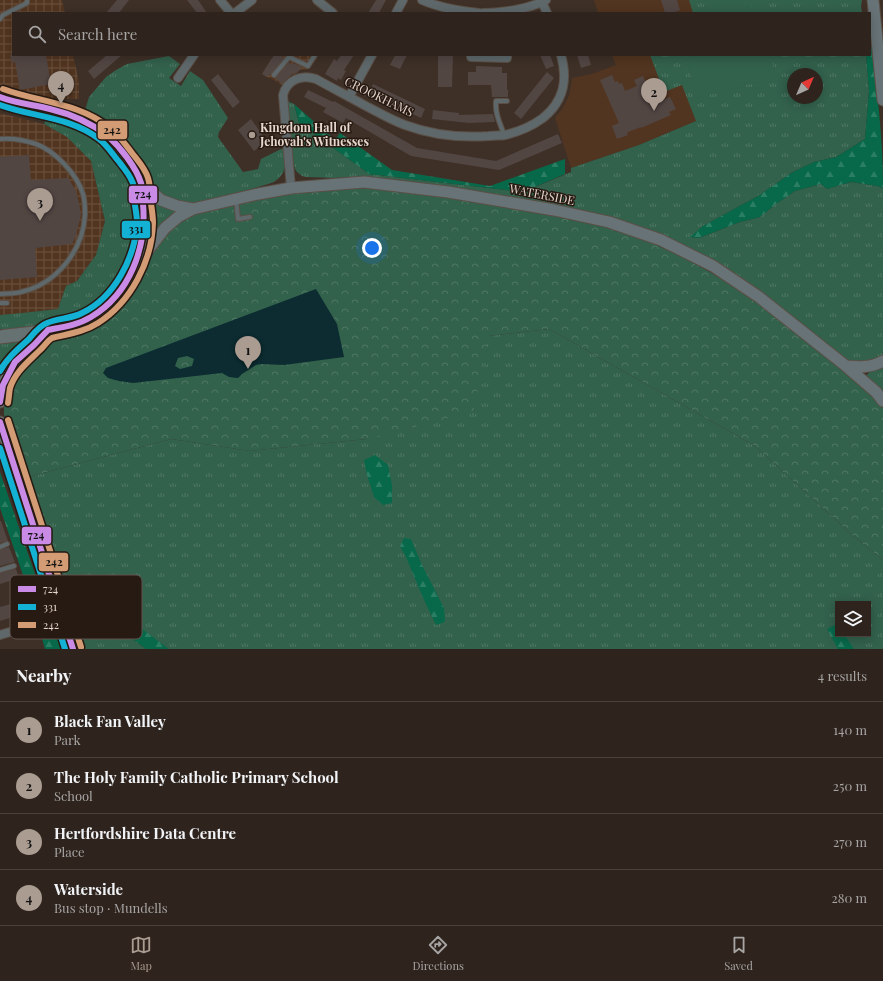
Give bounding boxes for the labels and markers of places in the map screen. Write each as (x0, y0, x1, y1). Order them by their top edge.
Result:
pin: 4 (48, 71, 74, 104)
pin: 2 (641, 78, 667, 111)
place label: Kingdom Hall of Jehovah's Witnesses (259, 119, 369, 149)
marker: Kingdom Hall of Jehovah's Witnesses (247, 130, 257, 140)
pin: 3 (27, 188, 53, 221)
pin: 1 (235, 336, 261, 369)

